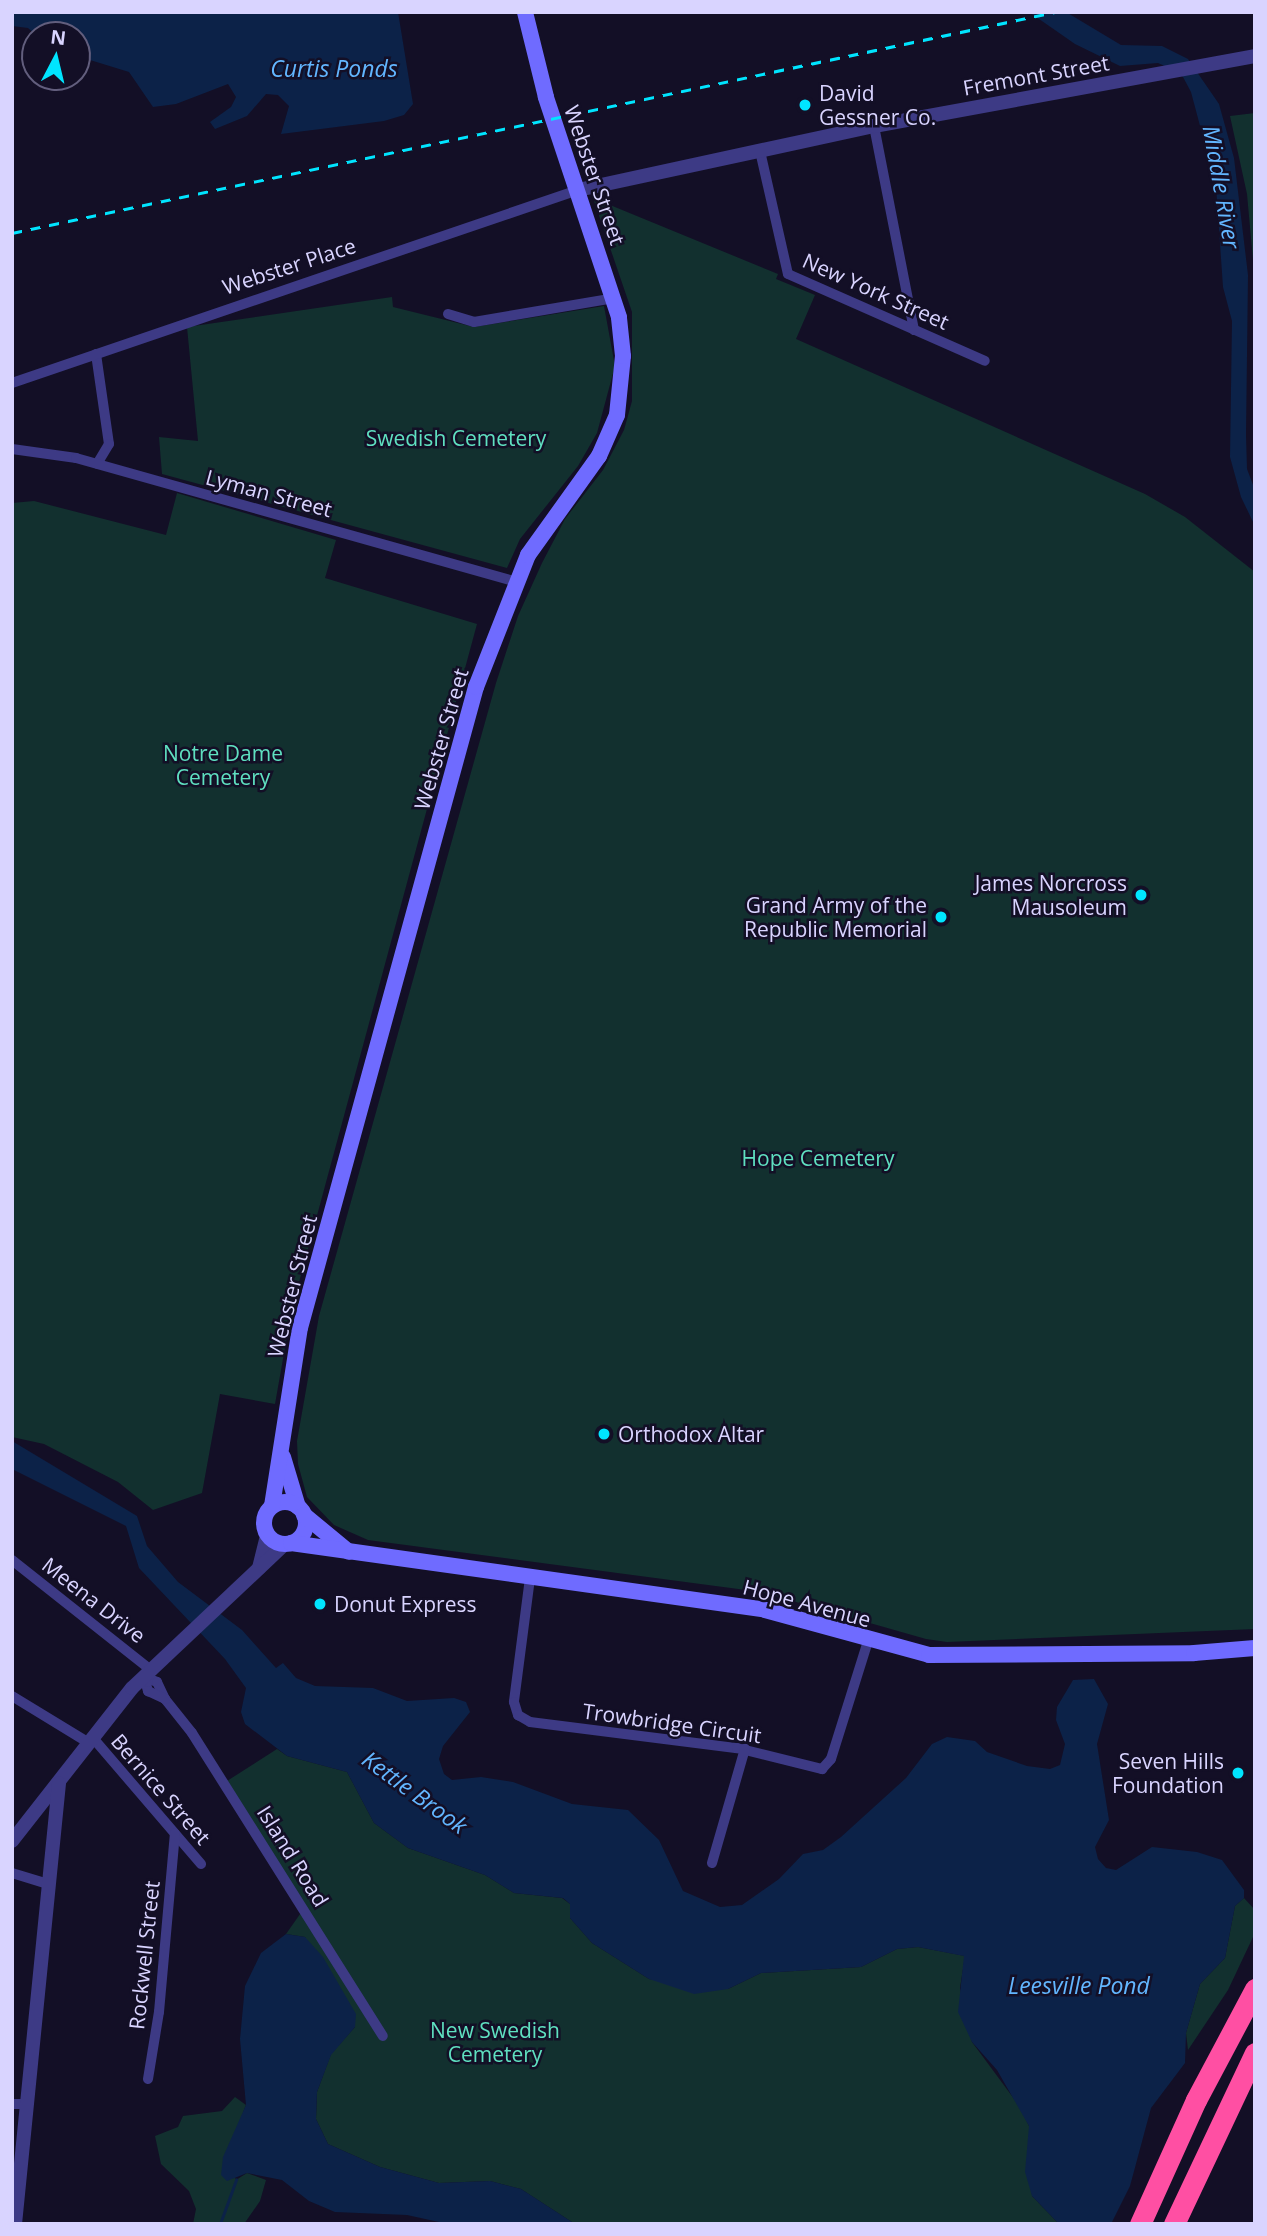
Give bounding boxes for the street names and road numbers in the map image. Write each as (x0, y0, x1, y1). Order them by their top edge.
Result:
street label: Fremont Street (961, 50, 1111, 100)
street label: Webster Street (559, 102, 631, 248)
street label: Webster Place (219, 233, 359, 299)
street label: New York Street (799, 247, 953, 335)
street label: Lyman Street (203, 464, 335, 522)
street label: Webster Street (409, 665, 473, 813)
street label: Webster Street (262, 1212, 322, 1360)
street label: Meena Drive (37, 1552, 151, 1648)
street label: Hope Avenue (740, 1574, 874, 1632)
street label: Trowbridge Circuit (581, 1698, 763, 1748)
street label: Bernice Street (106, 1729, 216, 1849)
street label: Island Road (252, 1801, 334, 1911)
street label: Rockwell Street (124, 1879, 164, 2031)

